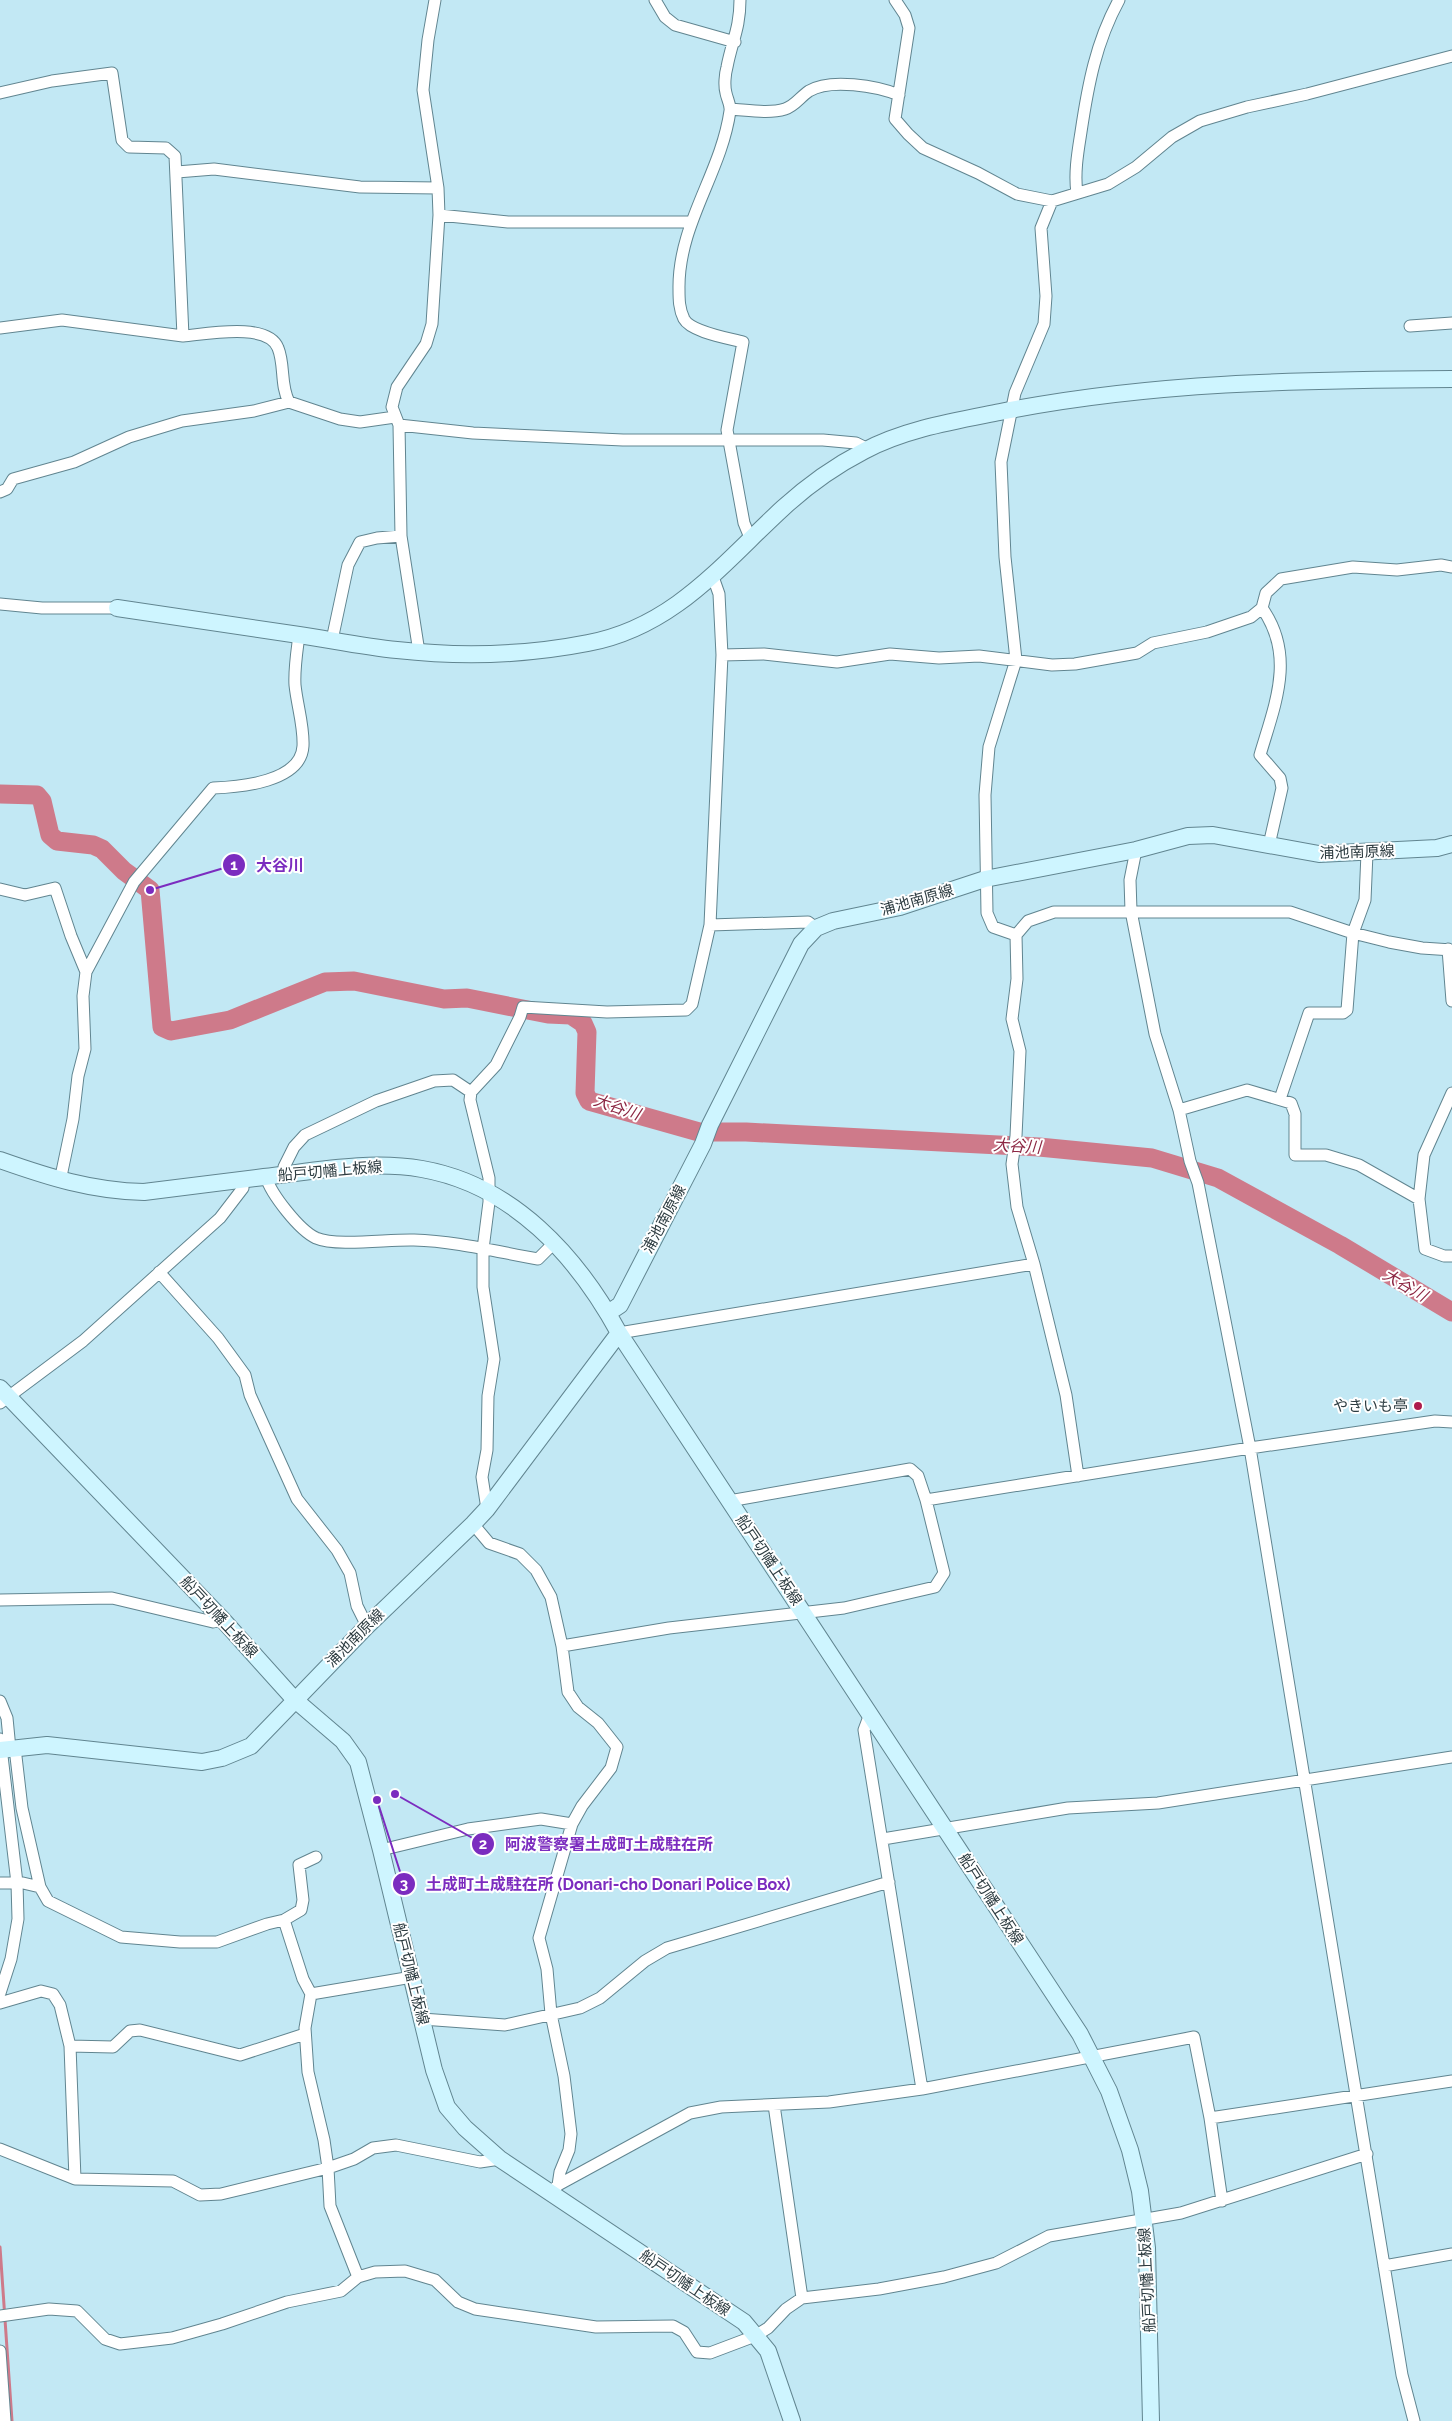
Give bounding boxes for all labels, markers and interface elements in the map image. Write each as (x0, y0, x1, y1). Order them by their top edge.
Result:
street label: 浦池南原線 (1319, 842, 1395, 862)
callout: 大谷川 (221, 850, 314, 881)
text: 1 (230, 856, 238, 874)
text: 大谷川 (256, 856, 304, 875)
street label: 浦池南原線 (878, 881, 956, 919)
water label: 大谷川 (591, 1090, 645, 1124)
water label: 大谷川 (993, 1135, 1043, 1157)
street label: 船戸切幡上板線 (277, 1157, 383, 1185)
street label: 浦池南原線 (638, 1182, 690, 1256)
water label: 大谷川 (1379, 1265, 1432, 1306)
place label: やきいも亭 (1333, 1397, 1408, 1415)
marker: やきいも亭 (1412, 1400, 1424, 1412)
street label: 船戸切幡上板線 (732, 1511, 806, 1609)
street label: 船戸切幡上板線 (177, 1572, 261, 1662)
street label: 浦池南原線 (322, 1605, 388, 1671)
callout: 阿波警察署土成町土成駐在所 (470, 1828, 723, 1859)
text: 2 (479, 1835, 487, 1853)
text: 阿波警察署土成町土成駐在所 (505, 1835, 713, 1854)
street label: 船戸切幡上板線 (955, 1850, 1027, 1948)
callout: 土成町土成駐在所 (Donari-cho Donari Police Box) (391, 1868, 801, 1899)
text: 3 (400, 1875, 408, 1893)
text: 土成町土成駐在所 (Donari-cho Donari Police Box) (426, 1875, 790, 1894)
street label: 船戸切幡上板線 (390, 1921, 432, 2027)
street label: 船戸切幡上板線 (1135, 2227, 1159, 2333)
street label: 船戸切幡上板線 (636, 2246, 734, 2320)

